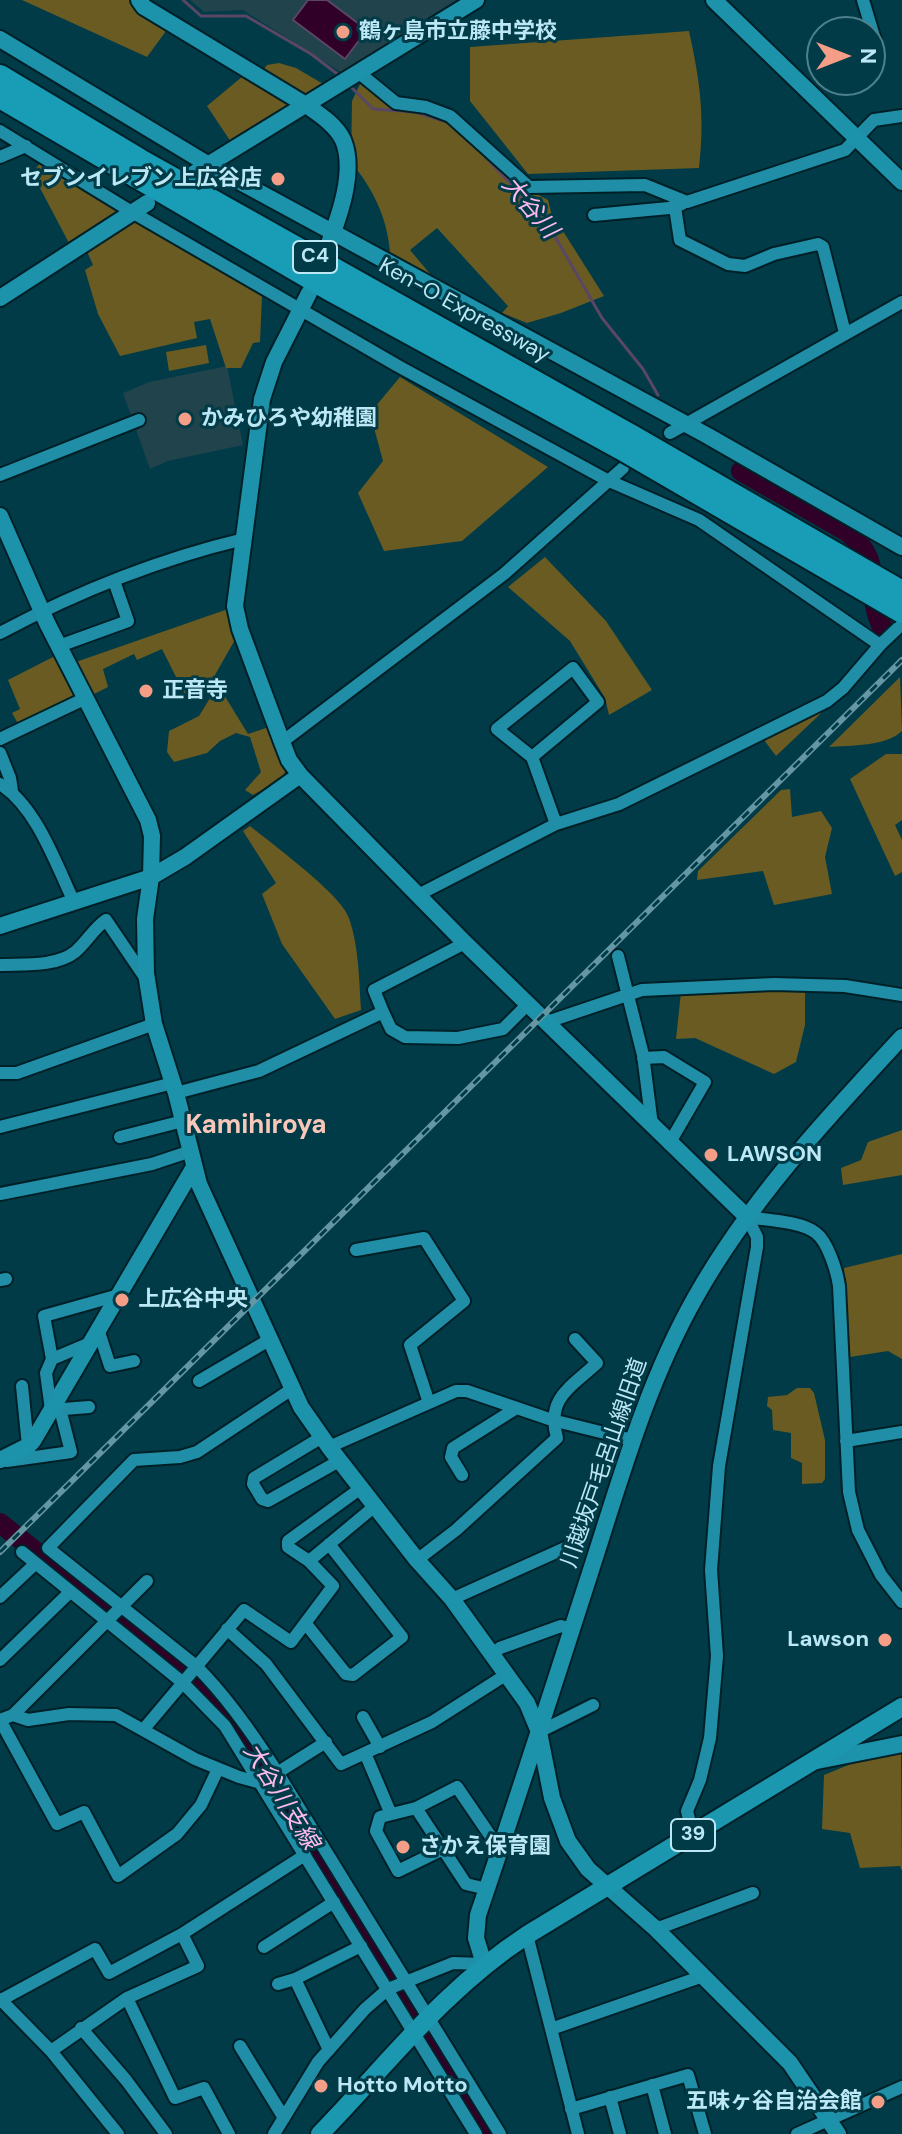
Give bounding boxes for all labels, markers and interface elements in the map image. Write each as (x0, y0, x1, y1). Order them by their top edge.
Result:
north arrow (806, 16, 886, 96)
place label: 鶴ヶ島市立藤中学校 (359, 19, 557, 45)
marker: 鶴ヶ島市立藤中学校 (334, 23, 352, 41)
text: N (854, 48, 883, 64)
place label: セブンイレブン上広谷店 (20, 166, 262, 192)
marker: セブンイレブン上広谷店 (269, 170, 287, 188)
water label: 大谷川 (495, 171, 563, 245)
road number: C4 (293, 241, 337, 273)
street label: Ken-O Expressway (374, 253, 554, 369)
place label: かみひろや幼稚園 (201, 406, 377, 432)
marker: かみひろや幼稚園 (176, 410, 194, 428)
place label: 正音寺 (162, 678, 228, 704)
marker: 正音寺 (137, 682, 155, 700)
district label: Kamihiroya (185, 1110, 327, 1142)
place label: LAWSON (727, 1142, 822, 1168)
marker: LAWSON (702, 1146, 720, 1164)
place label: 上広谷中央 (138, 1287, 248, 1313)
marker: 上広谷中央 (113, 1291, 131, 1309)
street label: 川越坂戸毛呂山線旧道 (557, 1355, 653, 1571)
place label: Lawson (787, 1627, 869, 1653)
marker: Lawson (876, 1631, 894, 1649)
water label: 大谷川支線 (236, 1738, 324, 1856)
road number: 39 (671, 1819, 715, 1851)
place label: さかえ保育園 (419, 1834, 551, 1860)
marker: さかえ保育園 (394, 1838, 412, 1856)
place label: Hotto Motto (337, 2073, 468, 2099)
marker: Hotto Motto (312, 2077, 330, 2095)
place label: 五味ヶ谷自治会館 (686, 2089, 862, 2115)
marker: 五味ヶ谷自治会館 (869, 2093, 887, 2111)

